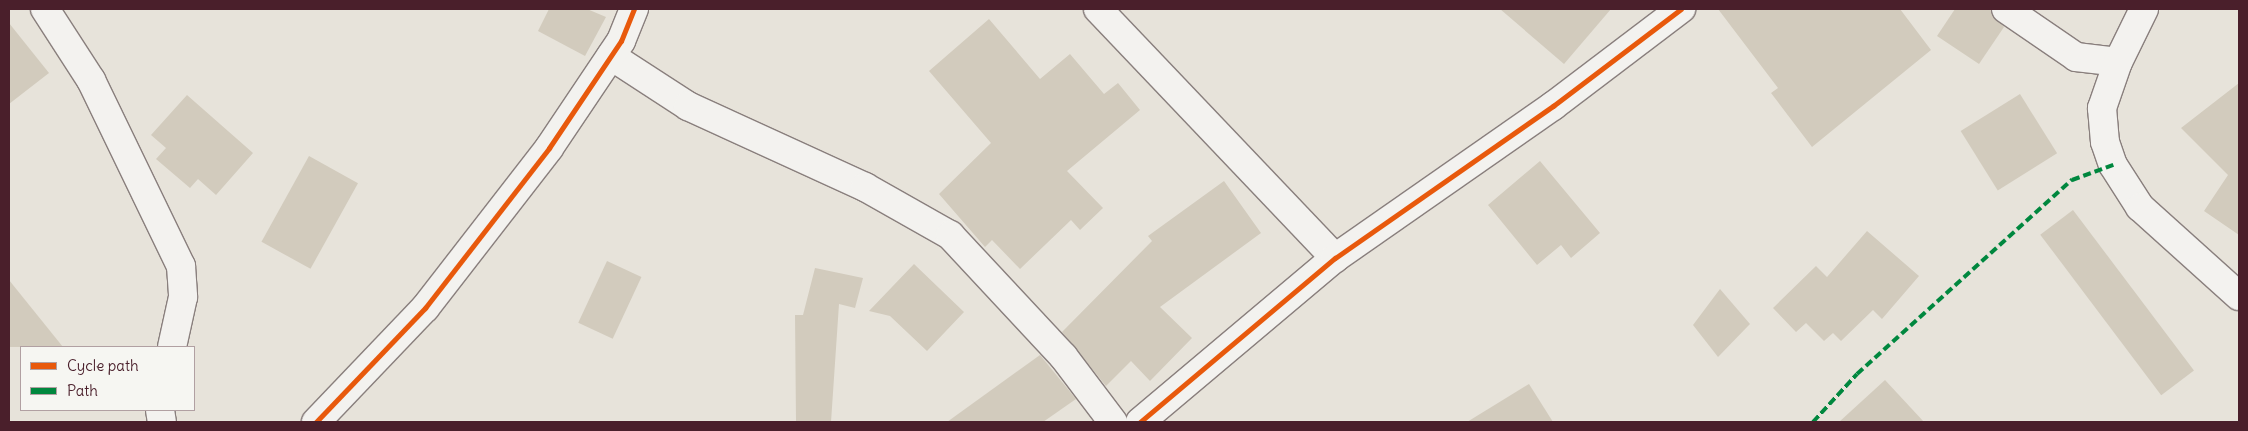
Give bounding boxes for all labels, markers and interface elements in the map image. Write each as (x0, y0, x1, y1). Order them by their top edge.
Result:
legend (20, 346, 195, 411)
text: Cycle path (67, 356, 139, 375)
text: Path (67, 381, 98, 400)

